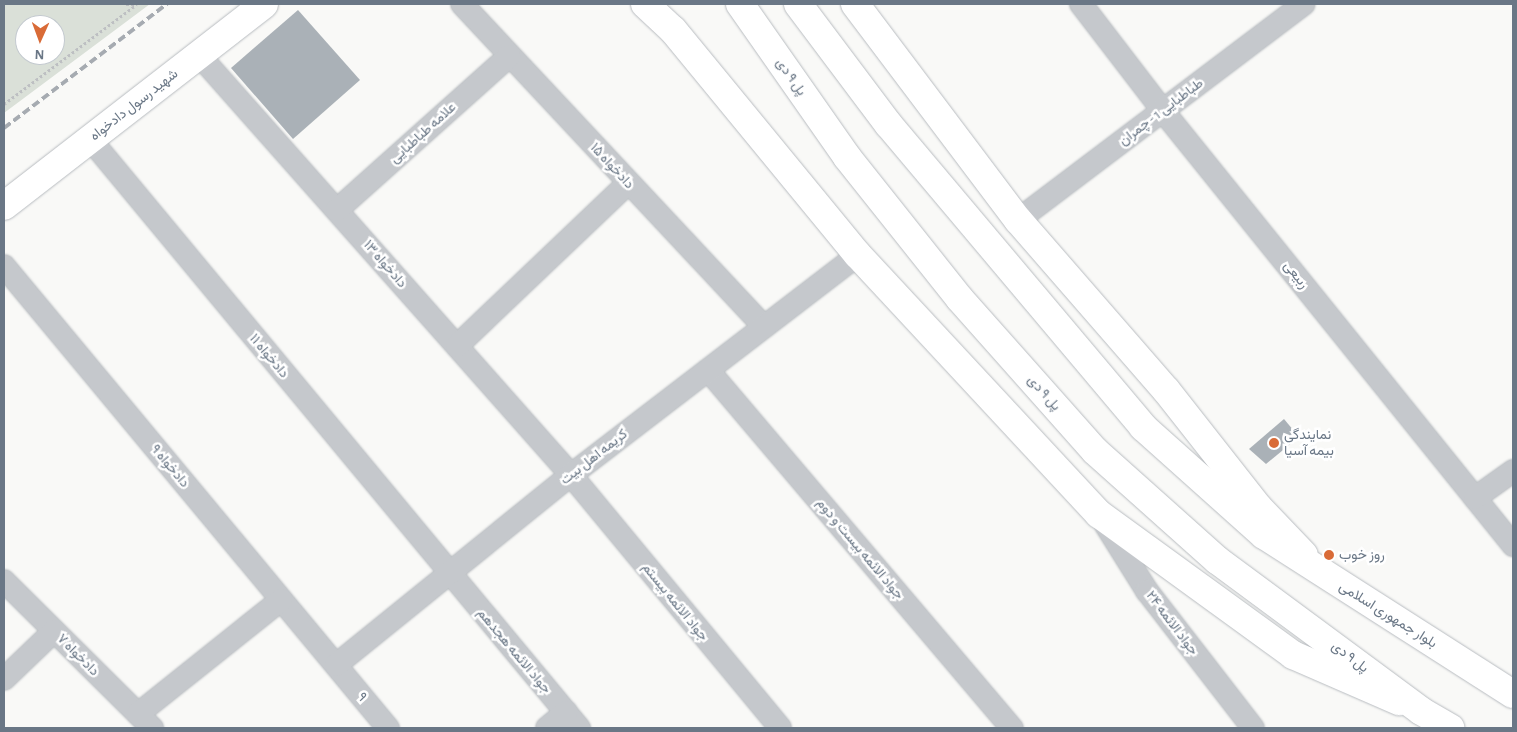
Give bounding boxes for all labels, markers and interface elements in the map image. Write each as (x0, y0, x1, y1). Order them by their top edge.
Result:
north arrow (15, 15, 65, 65)
text: N (34, 47, 45, 61)
street label: پل ۹ دی (772, 55, 810, 99)
street label: شهید رسول دادخواه (87, 65, 181, 145)
street label: طباطبایی 1 - چمران (1116, 75, 1206, 149)
street label: علامه طباطبایی (386, 99, 460, 167)
street label: دادخواه ۱۵ (587, 140, 637, 192)
street label: دادخواه ۱۳ (360, 237, 410, 291)
street label: ربیعی (1280, 258, 1312, 292)
street label: دادخواه ۱۱ (246, 331, 292, 381)
street label: پل ۹ دی (1024, 372, 1064, 414)
street label: کریمه اهل بیت (557, 426, 631, 488)
place label: نمایندگی بیمه آسیا (1284, 427, 1334, 460)
marker: نمایندگی بیمه آسیا (1268, 437, 1280, 449)
street label: دادخواه ۹ (147, 441, 193, 491)
street label: جواد الائمه بیست و دوم (813, 495, 907, 603)
place label: روز خوب (1339, 547, 1385, 563)
marker: روز خوب (1323, 549, 1335, 561)
street label: جواد الائمه بیستم (638, 559, 712, 645)
street label: بلوار جمهوری اسلامی (1336, 578, 1440, 652)
street label: جواد الائمه ۲۴ (1142, 587, 1202, 659)
street label: جواد الائمه هجدهم (473, 605, 555, 697)
street label: دادخواه ۷ (53, 630, 103, 680)
street label: پل ۹ دی (1328, 638, 1372, 676)
street label: ۹ (353, 689, 371, 705)

